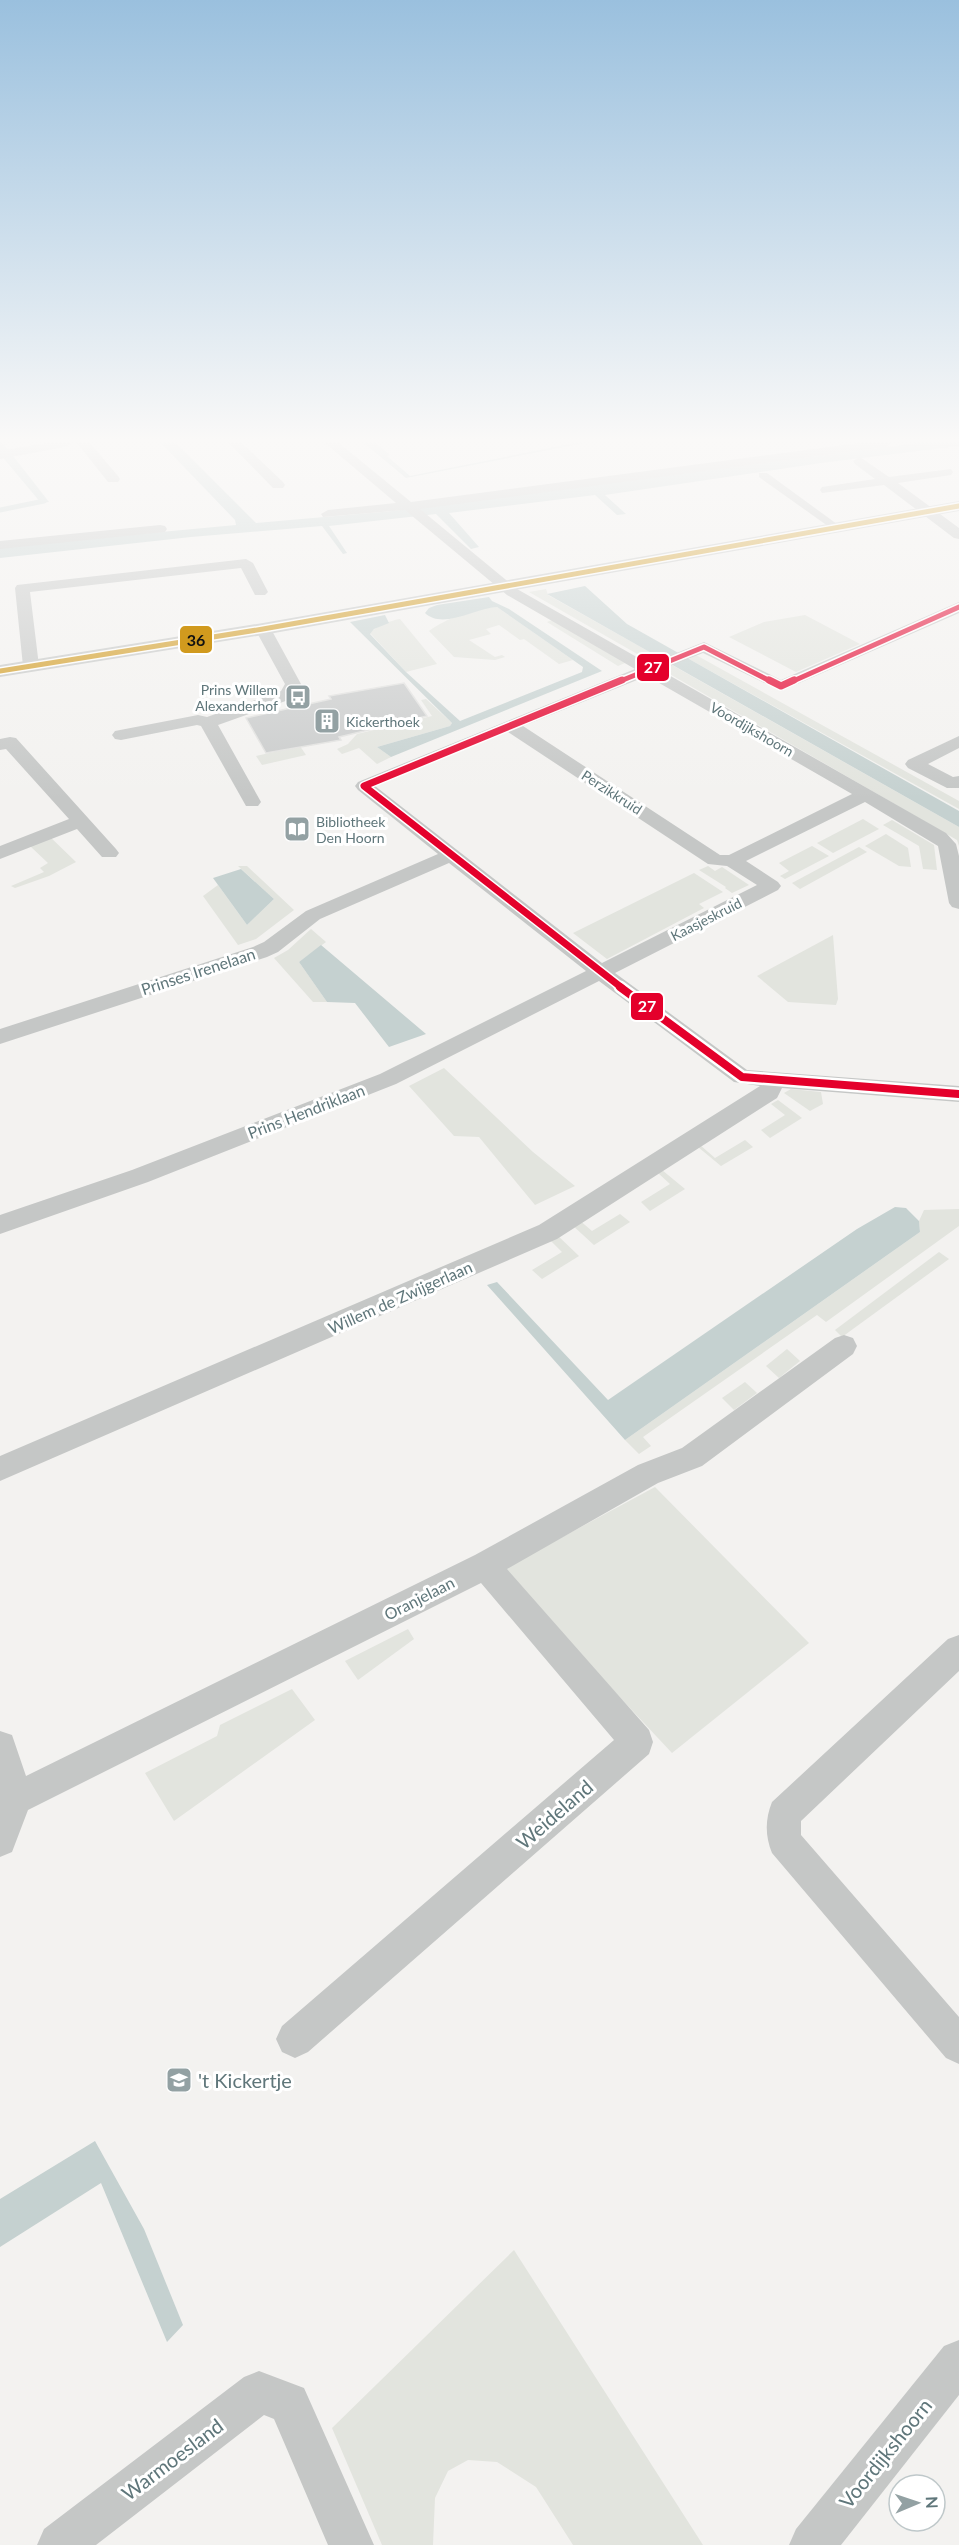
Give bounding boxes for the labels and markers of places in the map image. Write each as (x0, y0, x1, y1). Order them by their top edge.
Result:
place label: Prins Willem Alexanderhof (195, 681, 278, 714)
bus stop icon: Prins Willem Alexanderhof (283, 682, 313, 712)
building icon: Kickerthoek (312, 706, 342, 736)
place label: Kickerthoek (346, 713, 421, 730)
place label: Bibliotheek Den Hoorn (316, 813, 386, 846)
library icon: Bibliotheek Den Hoorn (282, 814, 312, 844)
school or university icon: 't Kickertje (164, 2065, 194, 2095)
place label: 't Kickertje (198, 2068, 292, 2092)

